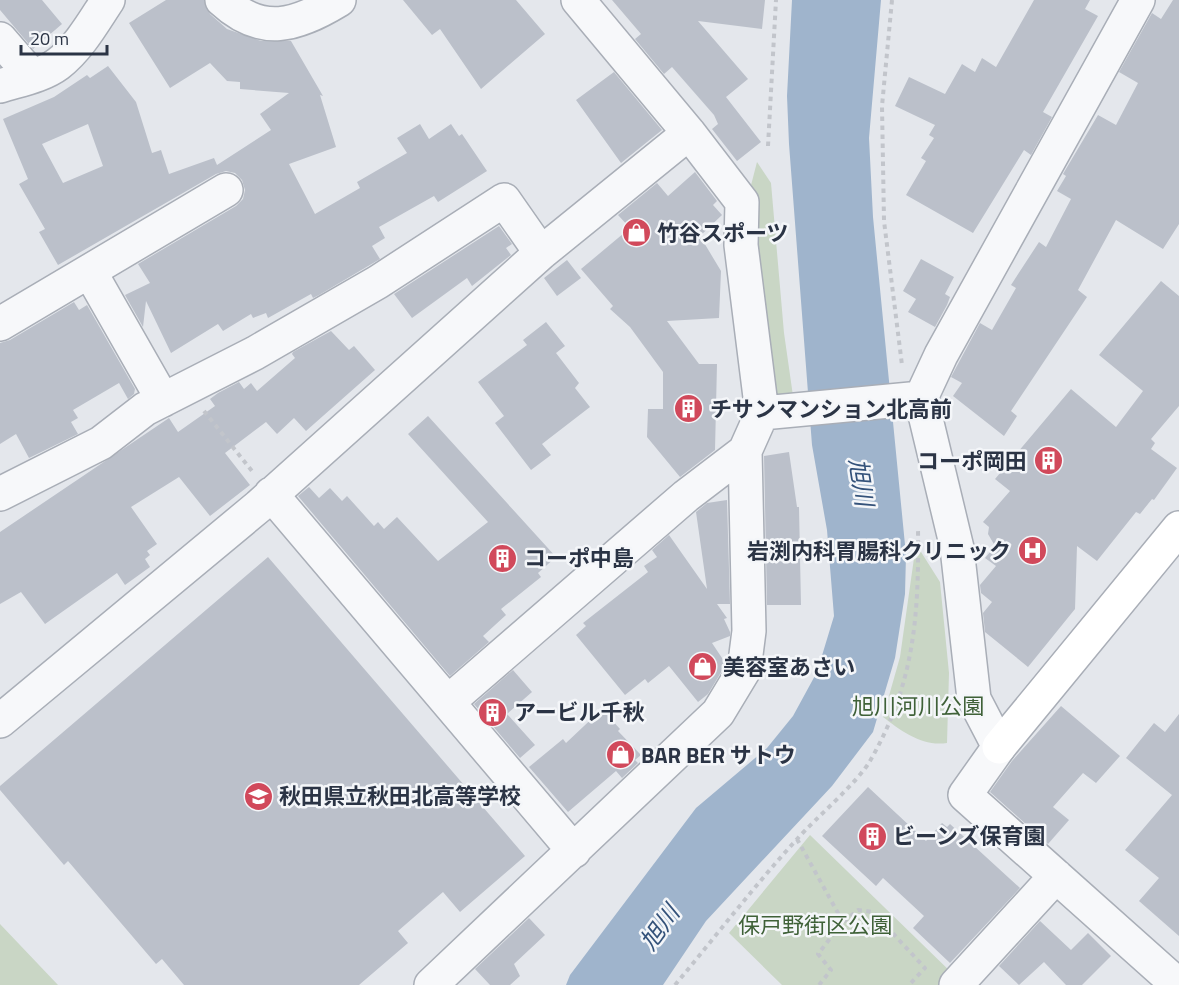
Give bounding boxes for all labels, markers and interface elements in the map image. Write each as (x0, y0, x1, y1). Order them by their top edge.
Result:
scale bar (21, 18, 106, 56)
text: 20 m (30, 25, 69, 52)
place label: 竹谷スポーツ (657, 216, 789, 250)
shop icon: 竹谷スポーツ (620, 217, 652, 249)
place label: チサンマンション北高前 (710, 392, 952, 426)
building icon: チサンマンション北高前 (673, 393, 705, 425)
place label: コーポ岡田 (917, 444, 1027, 478)
building icon: コーポ岡田 (1032, 445, 1064, 477)
water label: 旭川 (840, 455, 884, 511)
place label: 岩渕内科胃腸科クリニック (747, 534, 1011, 568)
hospital icon: 岩渕内科胃腸科クリニック (1016, 535, 1048, 567)
place label: コーポ中島 (524, 541, 634, 575)
building icon: コーポ中島 (487, 542, 519, 574)
place label: 美容室あさい (723, 650, 855, 684)
shop icon: 美容室あさい (686, 651, 718, 683)
park label: 旭川河川公園 (852, 689, 984, 723)
place label: アービル千秋 (514, 695, 645, 729)
building icon: アービル千秋 (477, 696, 509, 728)
place label: BAR BER サトウ (641, 738, 796, 772)
shop icon: BAR BER サトウ (604, 739, 636, 771)
place label: 秋田県立秋田北高等学校 (279, 779, 521, 813)
school or university icon: 秋田県立秋田北高等学校 (242, 780, 274, 812)
place label: ビーンズ保育園 (893, 819, 1045, 853)
building icon: ビーンズ保育園 (856, 820, 888, 852)
water label: 旭川 (630, 895, 689, 957)
park label: 保戸野街区公園 (738, 908, 892, 942)

